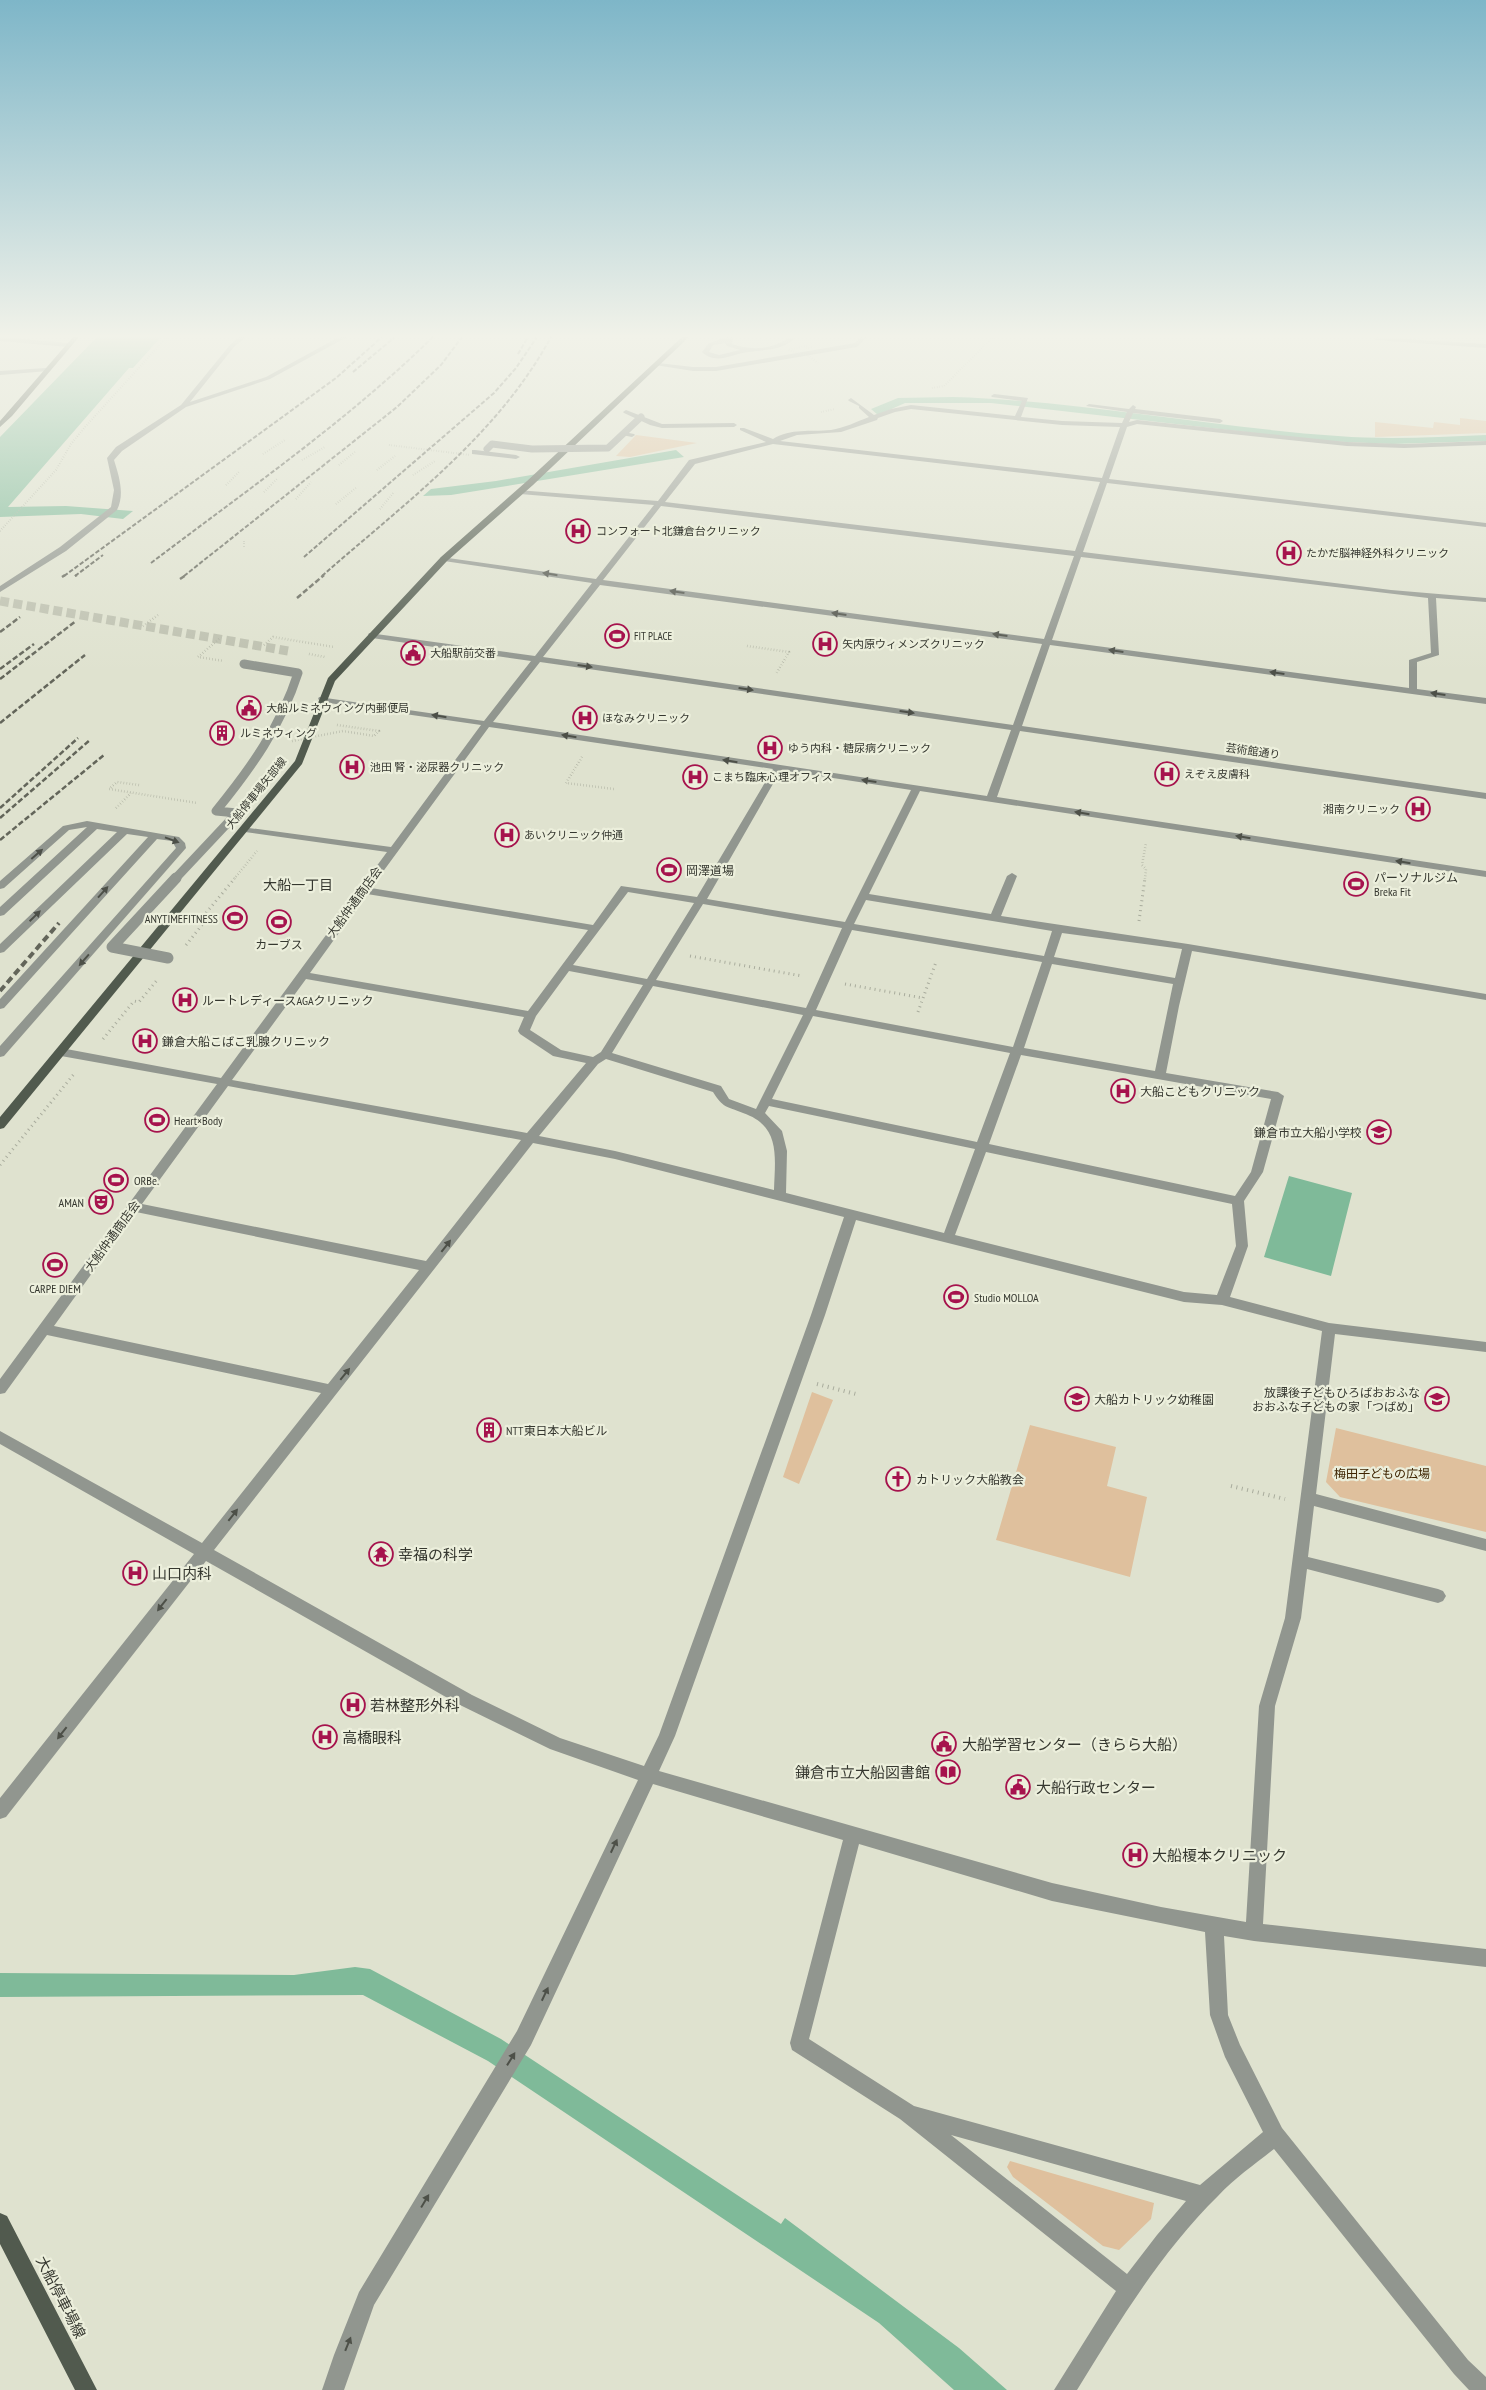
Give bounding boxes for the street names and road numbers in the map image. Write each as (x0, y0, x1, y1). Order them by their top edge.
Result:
street label: 芸術館通り (1225, 740, 1281, 762)
street label: 大船停車場矢部線 (223, 754, 289, 832)
street label: 大船仲通商店会 (323, 864, 385, 940)
street label: 大船仲通商店会 (81, 1198, 143, 1274)
street label: 大船停車場線 (32, 2253, 90, 2341)

